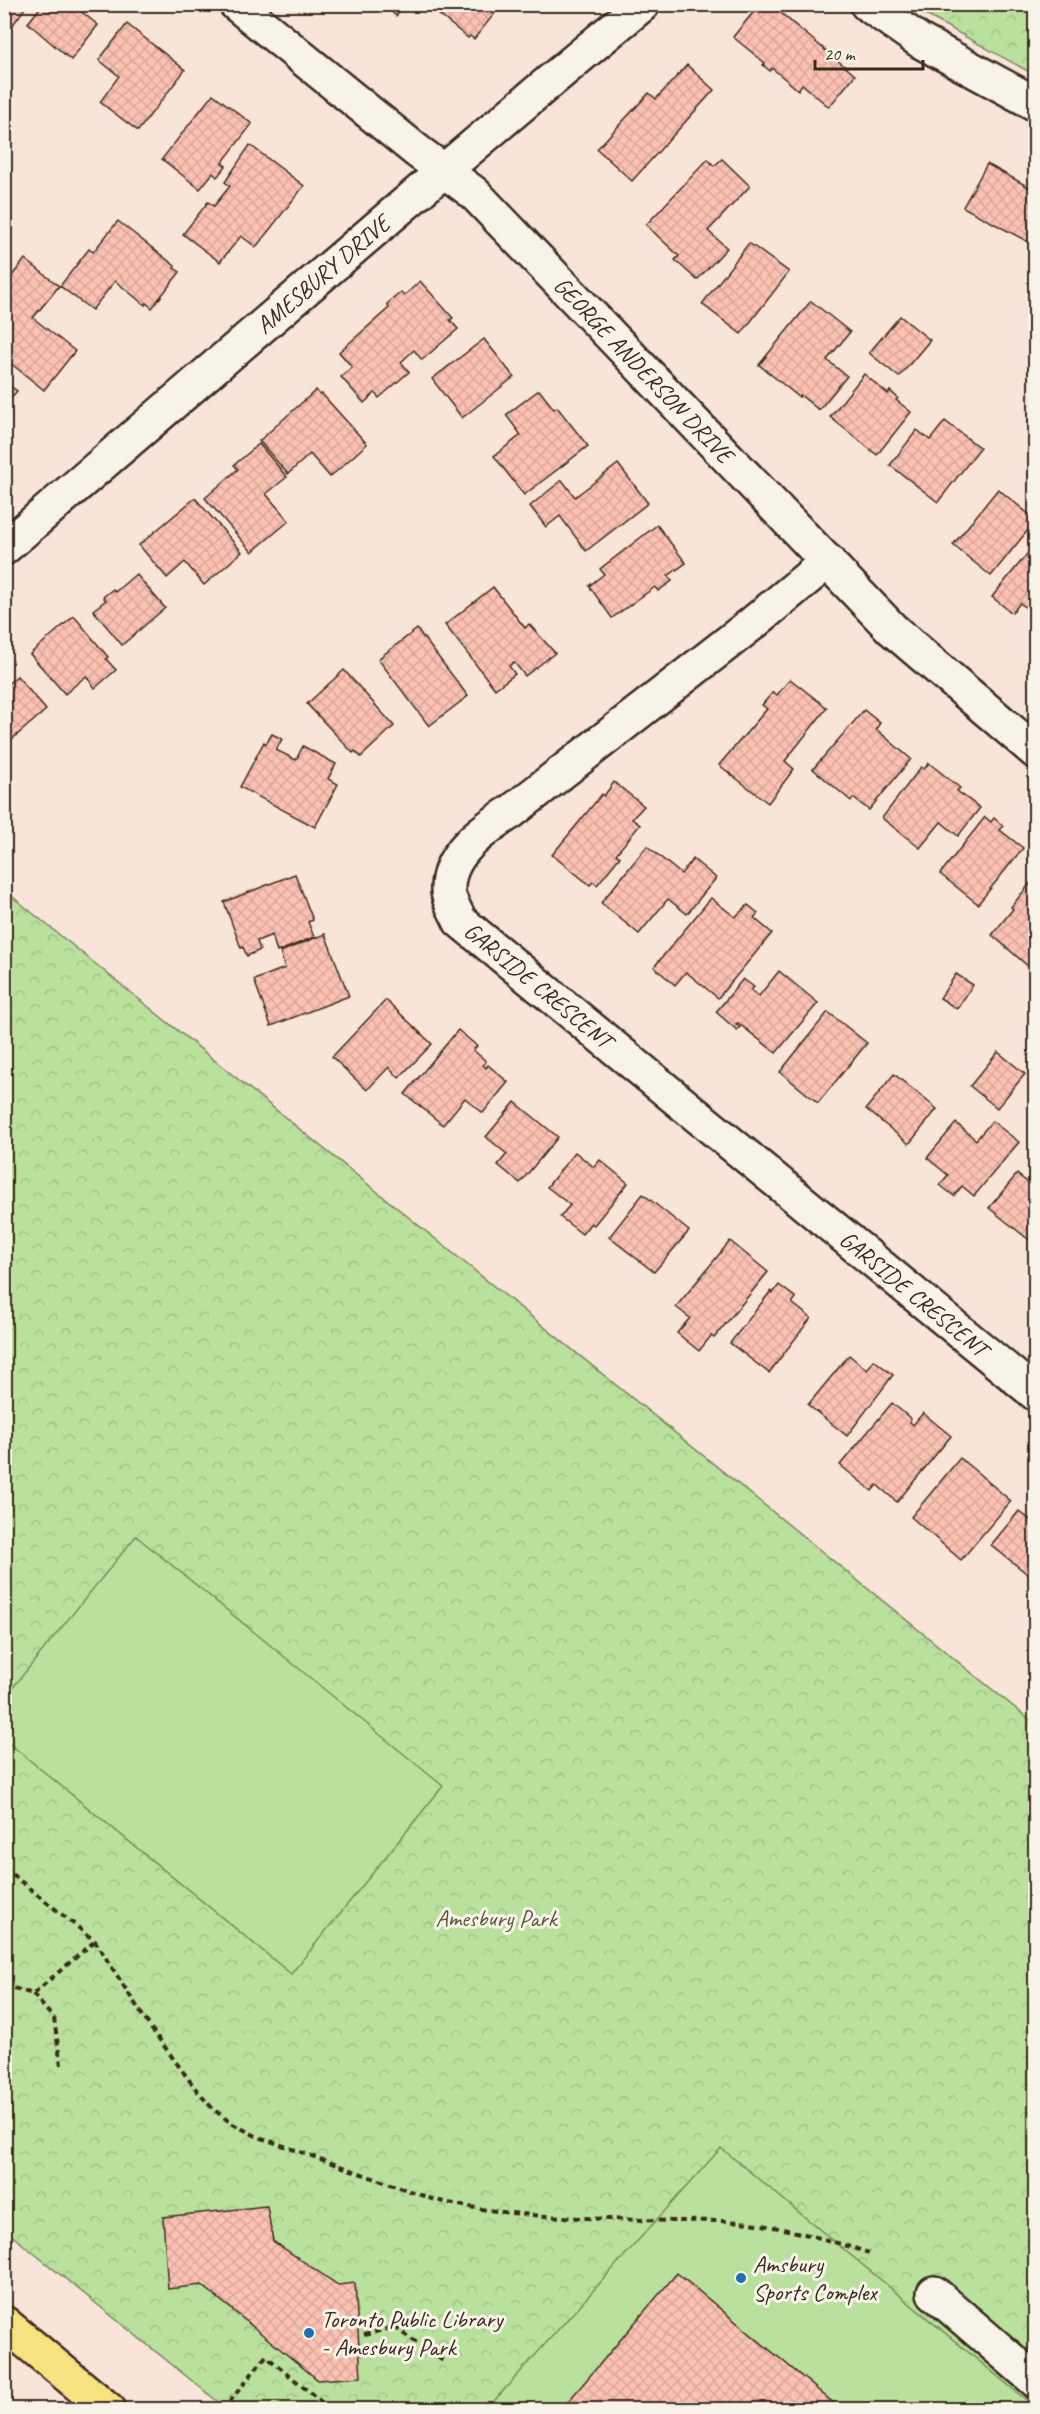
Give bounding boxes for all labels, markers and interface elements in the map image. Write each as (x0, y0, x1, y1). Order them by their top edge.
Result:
scale bar (815, 33, 923, 71)
text: 20 m (824, 43, 857, 65)
street label: AMESBURY DRIVE (250, 207, 398, 340)
street label: GEORGE ANDERSON DRIVE (547, 270, 742, 471)
street label: GARSIDE CRESCENT (458, 916, 622, 1058)
street label: GARSIDE CRESCENT (834, 1224, 998, 1367)
park label: Amesbury Park (436, 1903, 559, 1933)
place label: Amsbury Sports Complex (753, 2249, 878, 2307)
marker: Amsbury Sports Complex (734, 2271, 748, 2285)
place label: Toronto Public Library - Amesbury Park (321, 2304, 504, 2362)
marker: Toronto Public Library - Amesbury Park (302, 2326, 316, 2340)

